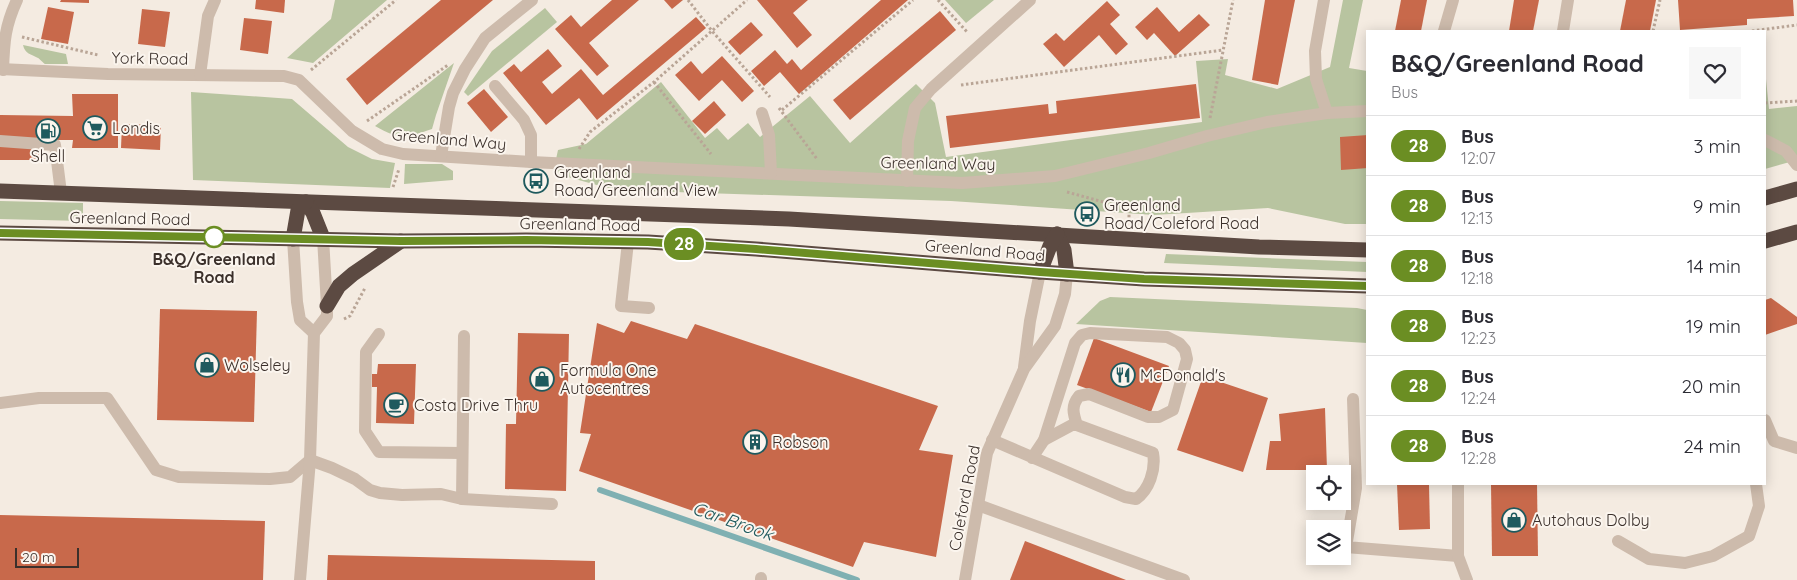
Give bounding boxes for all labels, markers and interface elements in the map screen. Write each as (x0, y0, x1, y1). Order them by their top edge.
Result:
street label: York Road (111, 47, 189, 69)
button: heart (1689, 47, 1741, 99)
text: B&Q/Greenland Road (1391, 48, 1644, 78)
text: Bus (1391, 82, 1418, 102)
supermarket icon: Londis (82, 115, 108, 141)
fuel station icon: Shell (35, 118, 61, 144)
place label: Londis (112, 118, 160, 138)
street label: Greenland Way (391, 124, 507, 154)
text: Bus (1461, 124, 1494, 148)
text: 28 (1408, 134, 1429, 157)
text: 3 min (1693, 134, 1741, 158)
place label: Shell (31, 146, 65, 166)
text: 12:07 (1461, 148, 1496, 168)
street label: Greenland Way (880, 152, 996, 174)
place label: Greenland Road/Greenland View (554, 162, 718, 200)
bus stop icon: Greenland Road/Greenland View (523, 168, 549, 194)
text: Bus (1461, 184, 1494, 208)
text: 28 (1408, 194, 1429, 217)
text: 9 min (1693, 194, 1741, 218)
place label: Greenland Road/Coleford Road (1104, 195, 1259, 233)
bus stop icon: Greenland Road/Coleford Road (1074, 201, 1100, 227)
street label: Greenland Road (70, 207, 190, 229)
text: 12:13 (1461, 208, 1493, 228)
street label: Greenland Road (520, 213, 640, 235)
marker: B&Q/Greenland Road (203, 226, 225, 248)
line badge: 28 (662, 228, 706, 260)
text: 28 (674, 232, 694, 255)
street label: Greenland Road (924, 235, 1046, 265)
text: Bus (1461, 244, 1494, 268)
place label: B&Q/Greenland Road (152, 249, 276, 287)
text: 28 (1408, 254, 1429, 277)
text: 14 min (1687, 254, 1741, 278)
text: 12:18 (1461, 268, 1493, 288)
text: Bus (1461, 304, 1494, 328)
text: 28 (1408, 314, 1429, 337)
text: 19 min (1686, 314, 1741, 338)
text: 12:23 (1461, 328, 1496, 348)
shop icon: Wolseley (194, 352, 220, 378)
place label: Wolseley (224, 355, 291, 375)
place label: Formula One Autocentres (560, 360, 657, 398)
restaurant icon: McDonald's (1110, 362, 1136, 388)
text: Bus (1461, 364, 1494, 388)
place label: McDonald's (1140, 365, 1226, 385)
shop icon: Formula One Autocentres (529, 366, 555, 392)
text: 28 (1408, 374, 1429, 397)
text: 20 min (1682, 374, 1741, 398)
text: 12:24 (1461, 388, 1496, 408)
cafe icon: Costa Drive Thru (383, 392, 409, 418)
place label: Costa Drive Thru (414, 395, 538, 415)
text: Bus (1461, 424, 1494, 448)
building icon: Robson (742, 429, 768, 455)
place label: Robson (772, 432, 828, 452)
text: 28 (1408, 434, 1429, 457)
text: 24 min (1683, 434, 1741, 458)
street label: Coleford Road (944, 444, 984, 552)
text: 12:28 (1461, 448, 1496, 468)
map controls (1306, 465, 1351, 565)
button: locate (1306, 465, 1351, 510)
water label: Car Brook (689, 496, 778, 546)
shop icon: Autohaus Dolby (1501, 507, 1527, 533)
place label: Autohaus Dolby (1532, 510, 1650, 530)
button: layers (1306, 520, 1351, 565)
scale bar (15, 545, 79, 568)
text: 20 m (22, 548, 55, 566)

